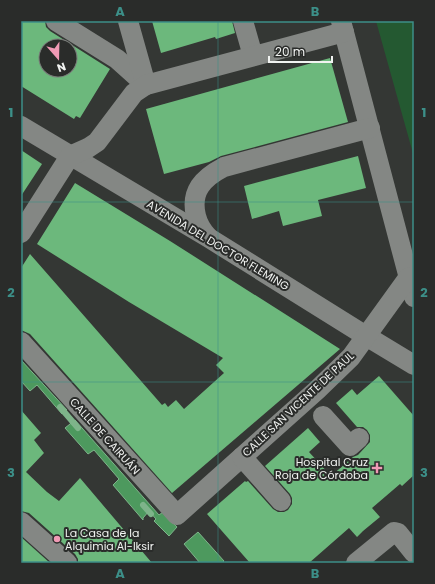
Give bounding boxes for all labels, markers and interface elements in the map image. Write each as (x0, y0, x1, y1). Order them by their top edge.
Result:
text: A (115, 2, 125, 21)
text: B (311, 2, 320, 21)
north arrow (38, 38, 78, 78)
scale bar (269, 38, 332, 64)
text: 20 m (275, 43, 305, 60)
text: N (55, 58, 68, 76)
text: 1 (9, 103, 13, 122)
text: 1 (422, 103, 426, 122)
street label: AVENIDA DEL DOCTOR FLEMING (144, 196, 293, 294)
text: 2 (7, 283, 15, 302)
text: 2 (420, 283, 428, 302)
street label: CALLE SAN VICENTE DE PAUL (239, 348, 358, 460)
street label: CALLE DE CAIRUÁN (66, 394, 144, 478)
place label: Hospital Cruz Roja de Córdoba (275, 454, 368, 483)
marker: Hospital Cruz Roja de Córdoba (371, 462, 383, 474)
text: 3 (7, 463, 15, 482)
text: 3 (420, 463, 428, 482)
place label: La Casa de la Alquimia Al-Iksir (65, 525, 154, 554)
marker: La Casa de la Alquimia Al-Iksir (52, 534, 62, 544)
text: A (115, 564, 125, 583)
text: B (311, 564, 320, 583)

